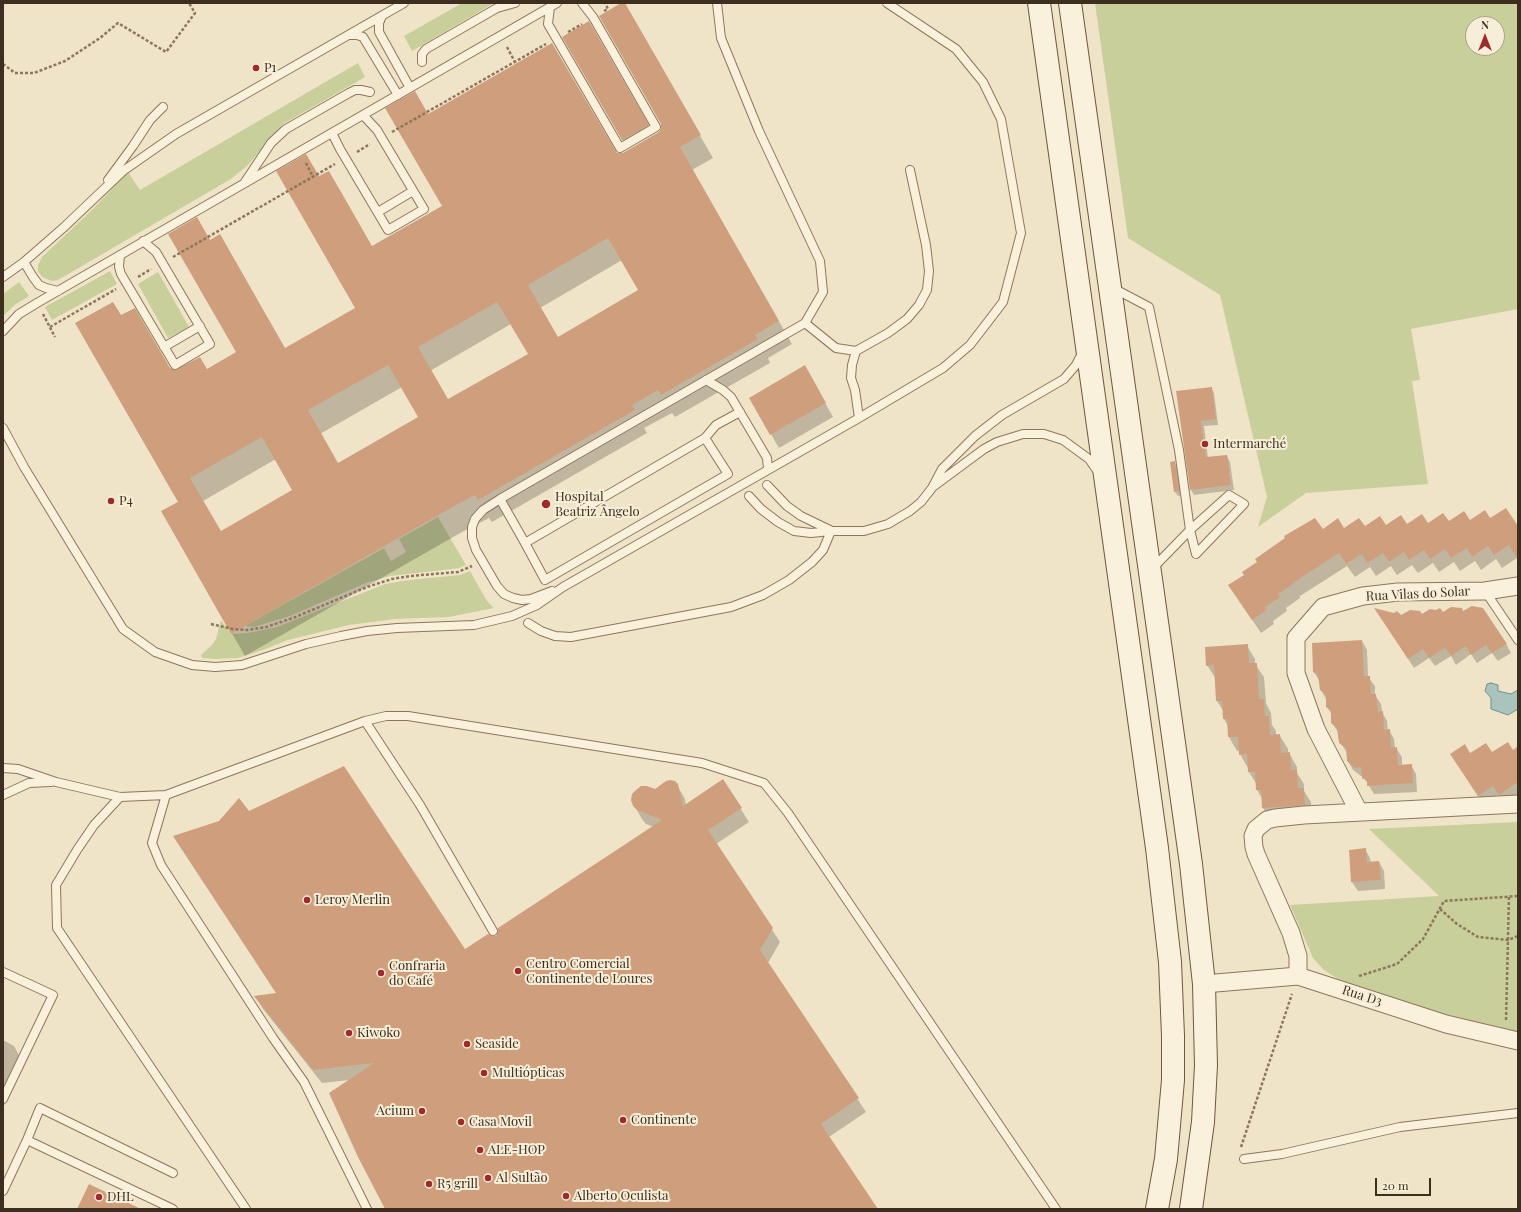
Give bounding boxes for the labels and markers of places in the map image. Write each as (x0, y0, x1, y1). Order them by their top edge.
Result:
place label: P1 (264, 60, 276, 76)
marker: P1 (251, 63, 261, 73)
place label: Intermarché (1213, 436, 1286, 452)
marker: Intermarché (1200, 439, 1210, 449)
place label: Hospital Beatriz Ângelo (555, 489, 640, 520)
place label: P4 (119, 493, 133, 509)
marker: P4 (106, 496, 116, 506)
marker: Hospital Beatriz Ângelo (540, 498, 552, 510)
place label: Leroy Merlin (315, 892, 390, 908)
marker: Leroy Merlin (302, 895, 312, 905)
place label: Centro Comercial Continente de Loures (526, 956, 652, 987)
place label: Confraria do Café (389, 958, 445, 989)
marker: Centro Comercial Continente de Loures (513, 966, 523, 976)
marker: Confraria do Café (376, 968, 386, 978)
place label: Kiwoko (357, 1025, 400, 1041)
marker: Kiwoko (344, 1028, 354, 1038)
place label: Seaside (475, 1036, 519, 1052)
marker: Seaside (462, 1039, 472, 1049)
place label: Multiópticas (492, 1065, 565, 1081)
marker: Multiópticas (479, 1068, 489, 1078)
place label: Acium (377, 1103, 414, 1119)
marker: Acium (417, 1106, 427, 1116)
place label: Continente (631, 1112, 697, 1128)
place label: Casa Movil (469, 1114, 532, 1130)
marker: Continente (618, 1115, 628, 1125)
marker: Casa Movil (456, 1117, 466, 1127)
place label: ALE-HOP (488, 1142, 545, 1158)
marker: ALE-HOP (475, 1145, 485, 1155)
place label: Al Sultão (496, 1170, 548, 1186)
marker: Al Sultão (483, 1173, 493, 1183)
place label: R5 grill (437, 1176, 478, 1192)
marker: R5 grill (424, 1179, 434, 1189)
place label: Alberto Oculista (574, 1188, 668, 1204)
place label: DHL (107, 1189, 134, 1205)
marker: Alberto Oculista (561, 1191, 571, 1201)
marker: DHL (94, 1192, 104, 1202)

